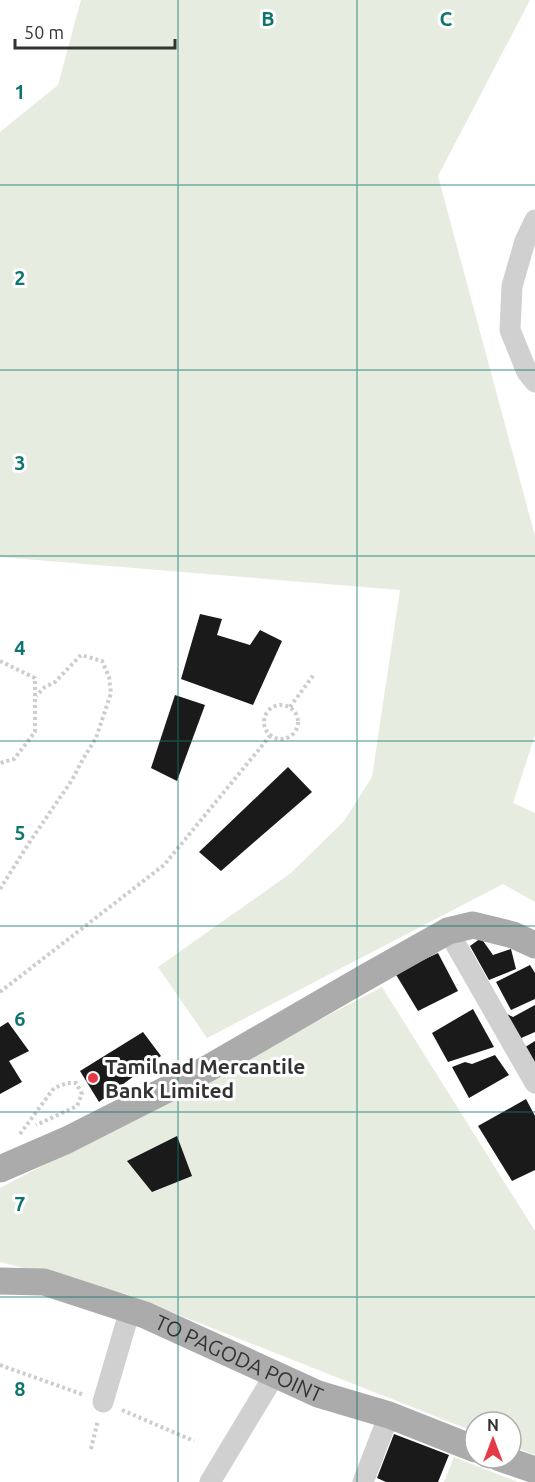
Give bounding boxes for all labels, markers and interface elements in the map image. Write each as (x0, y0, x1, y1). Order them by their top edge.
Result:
text: B (261, 7, 275, 30)
text: C (440, 7, 453, 30)
scale bar (15, 12, 176, 50)
text: 50 m (24, 22, 64, 42)
text: 1 (14, 80, 26, 103)
text: 2 (14, 266, 26, 289)
text: 3 (14, 451, 26, 474)
text: 4 (14, 636, 26, 659)
text: 5 (14, 821, 26, 844)
text: 6 (14, 1007, 26, 1030)
place label: Tamilnad Mercantile Bank Limited (105, 1054, 305, 1102)
marker: Tamilnad Mercantile Bank Limited (86, 1071, 100, 1085)
text: 7 (14, 1192, 26, 1215)
street label: TO PAGODA POINT (152, 1309, 327, 1407)
text: 8 (14, 1377, 26, 1400)
north arrow (463, 1410, 523, 1470)
text: N (487, 1416, 499, 1434)

